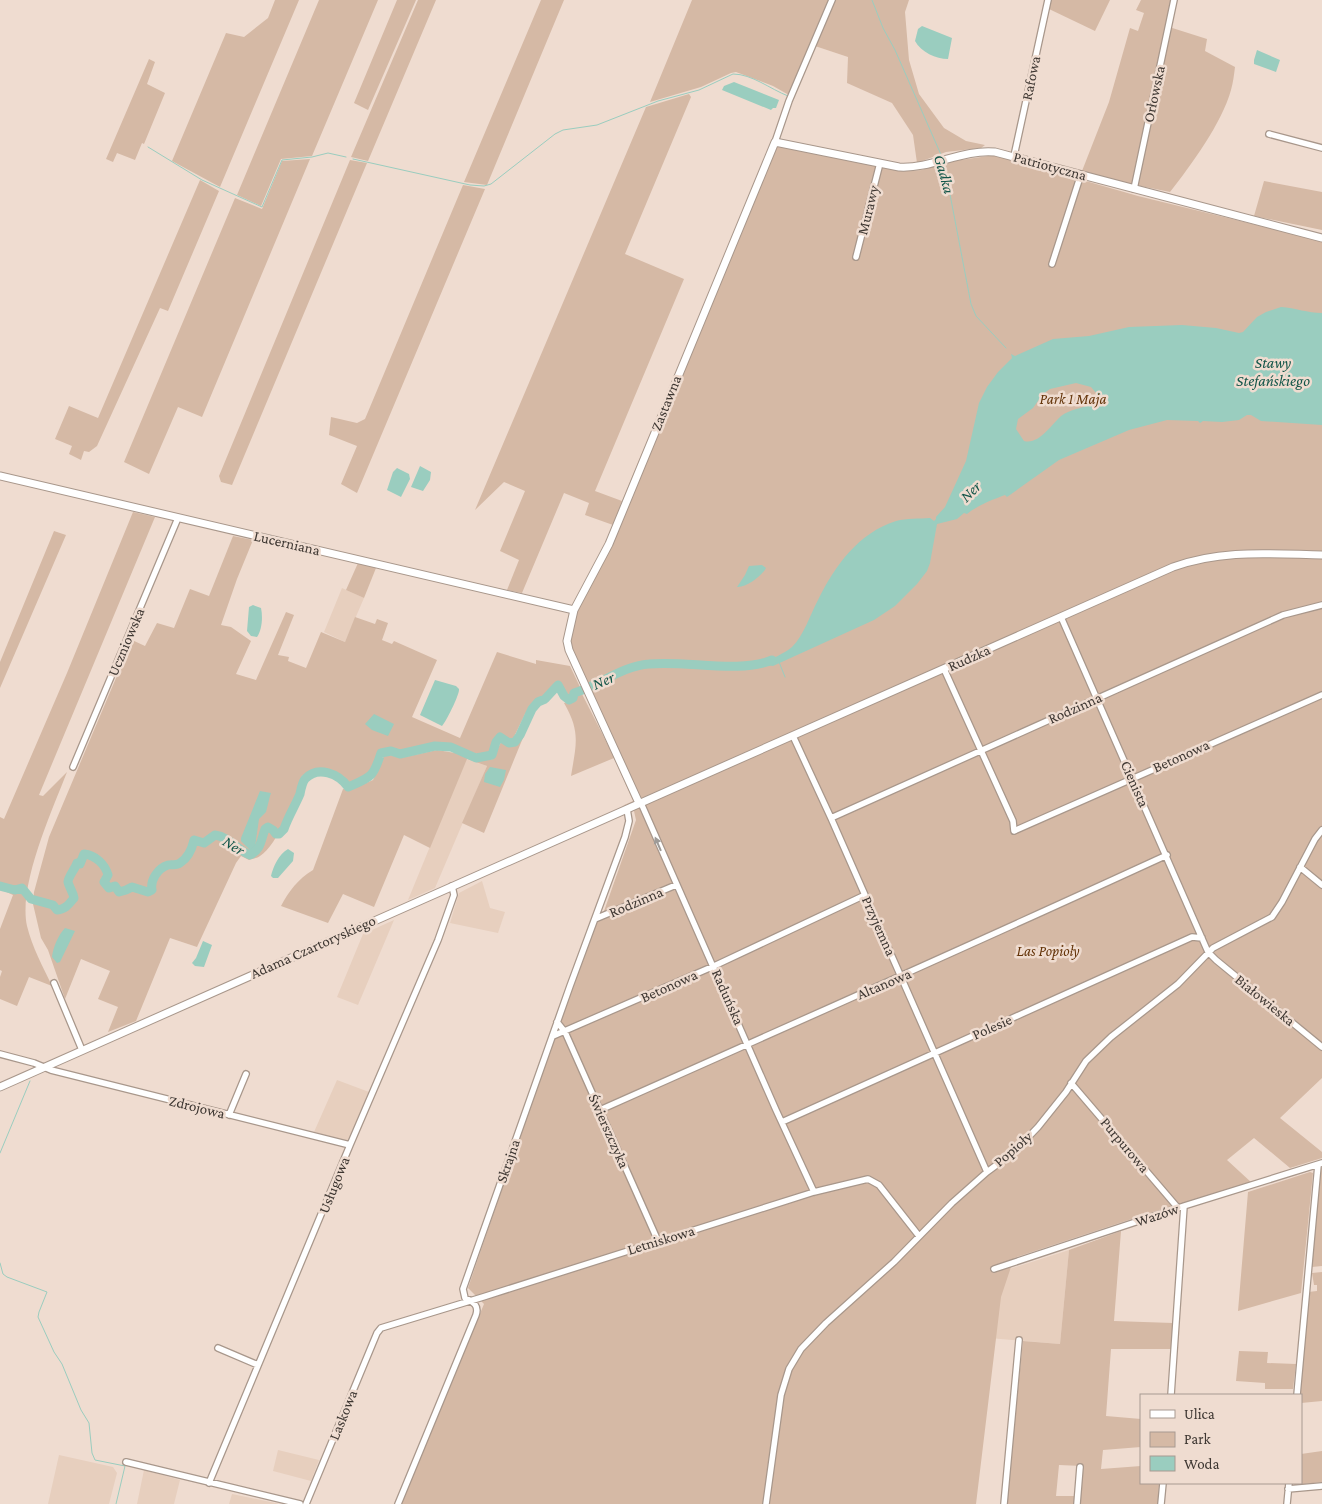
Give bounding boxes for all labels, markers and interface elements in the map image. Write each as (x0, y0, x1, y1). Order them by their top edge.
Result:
street label: Rafowa (1019, 54, 1043, 102)
street label: Orłowska (1140, 64, 1168, 124)
street label: Patriotyczna (1011, 149, 1088, 184)
water label: Gadka (931, 153, 958, 196)
street label: Murawy (854, 184, 883, 237)
water label: Stawy Stefańskiego (1236, 354, 1310, 390)
street label: Zastawna (648, 373, 684, 433)
park label: Park 1 Maja (1040, 391, 1106, 408)
water label: Ner (957, 477, 984, 505)
street label: Lucerniana (252, 528, 322, 558)
street label: Uczniowska (104, 606, 148, 678)
street label: Rudzka (945, 642, 993, 674)
water label: Ner (590, 668, 617, 693)
street label: Rodzinna (1046, 689, 1104, 727)
street label: Betonowa (1150, 736, 1212, 776)
street label: Cienista (1118, 758, 1152, 810)
water label: Ner (220, 832, 248, 859)
one-way arrow (654, 837, 662, 851)
street label: Rodzinna (607, 884, 665, 920)
street label: Przyjemna (858, 894, 899, 959)
street label: Adama Czartoryskiego (248, 912, 378, 983)
park label: Las Popioły (1016, 943, 1080, 960)
street label: Altanowa (854, 965, 914, 1003)
street label: Betonowa (638, 966, 700, 1006)
street label: Raduńska (709, 967, 747, 1027)
street label: Białowieska (1232, 971, 1298, 1029)
street label: Polesie (970, 1011, 1015, 1043)
street label: Świerszczyka (585, 1091, 632, 1171)
street label: Zdrojowa (167, 1092, 227, 1123)
street label: Purpurowa (1097, 1114, 1153, 1176)
street label: Popioły (991, 1128, 1036, 1171)
street label: Skrajna (493, 1137, 524, 1185)
street label: Usługowa (315, 1154, 354, 1216)
street label: Wazów (1133, 1200, 1182, 1230)
street label: Letniskowa (626, 1222, 697, 1258)
street label: Laskowa (326, 1388, 360, 1442)
legend (1140, 1394, 1302, 1484)
text: Ulica (1184, 1406, 1215, 1422)
text: Park (1184, 1431, 1211, 1447)
text: Woda (1184, 1456, 1219, 1472)

